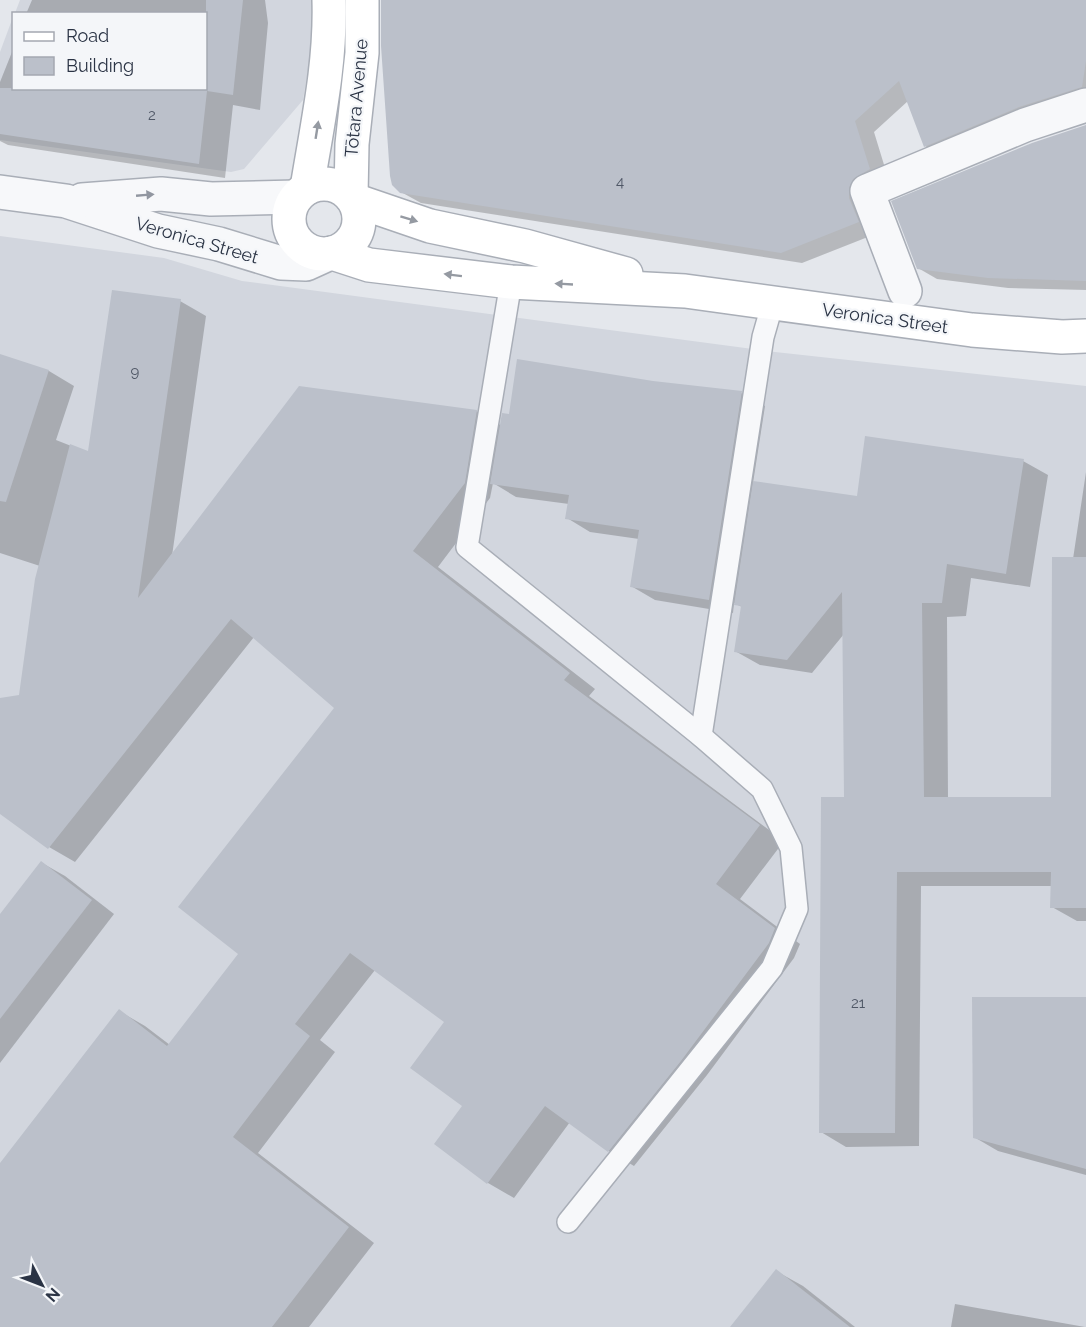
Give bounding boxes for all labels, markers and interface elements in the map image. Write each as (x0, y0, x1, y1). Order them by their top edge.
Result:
legend (12, 12, 207, 90)
text: Road (66, 25, 109, 46)
street label: Tōtara Avenue (340, 38, 372, 158)
text: Building (66, 55, 134, 76)
house number: 2 (148, 106, 156, 124)
one-way arrow (312, 120, 321, 139)
house number: 4 (616, 173, 624, 191)
one-way arrow (135, 190, 154, 200)
street label: Veronica Street (133, 212, 261, 268)
one-way arrow (400, 215, 418, 224)
one-way arrow (443, 270, 462, 280)
one-way arrow (554, 280, 573, 289)
street label: Veronica Street (821, 299, 949, 337)
house number: 9 (131, 363, 140, 381)
house number: 21 (851, 994, 866, 1012)
north arrow (12, 1255, 72, 1315)
text: N (42, 1284, 64, 1306)

